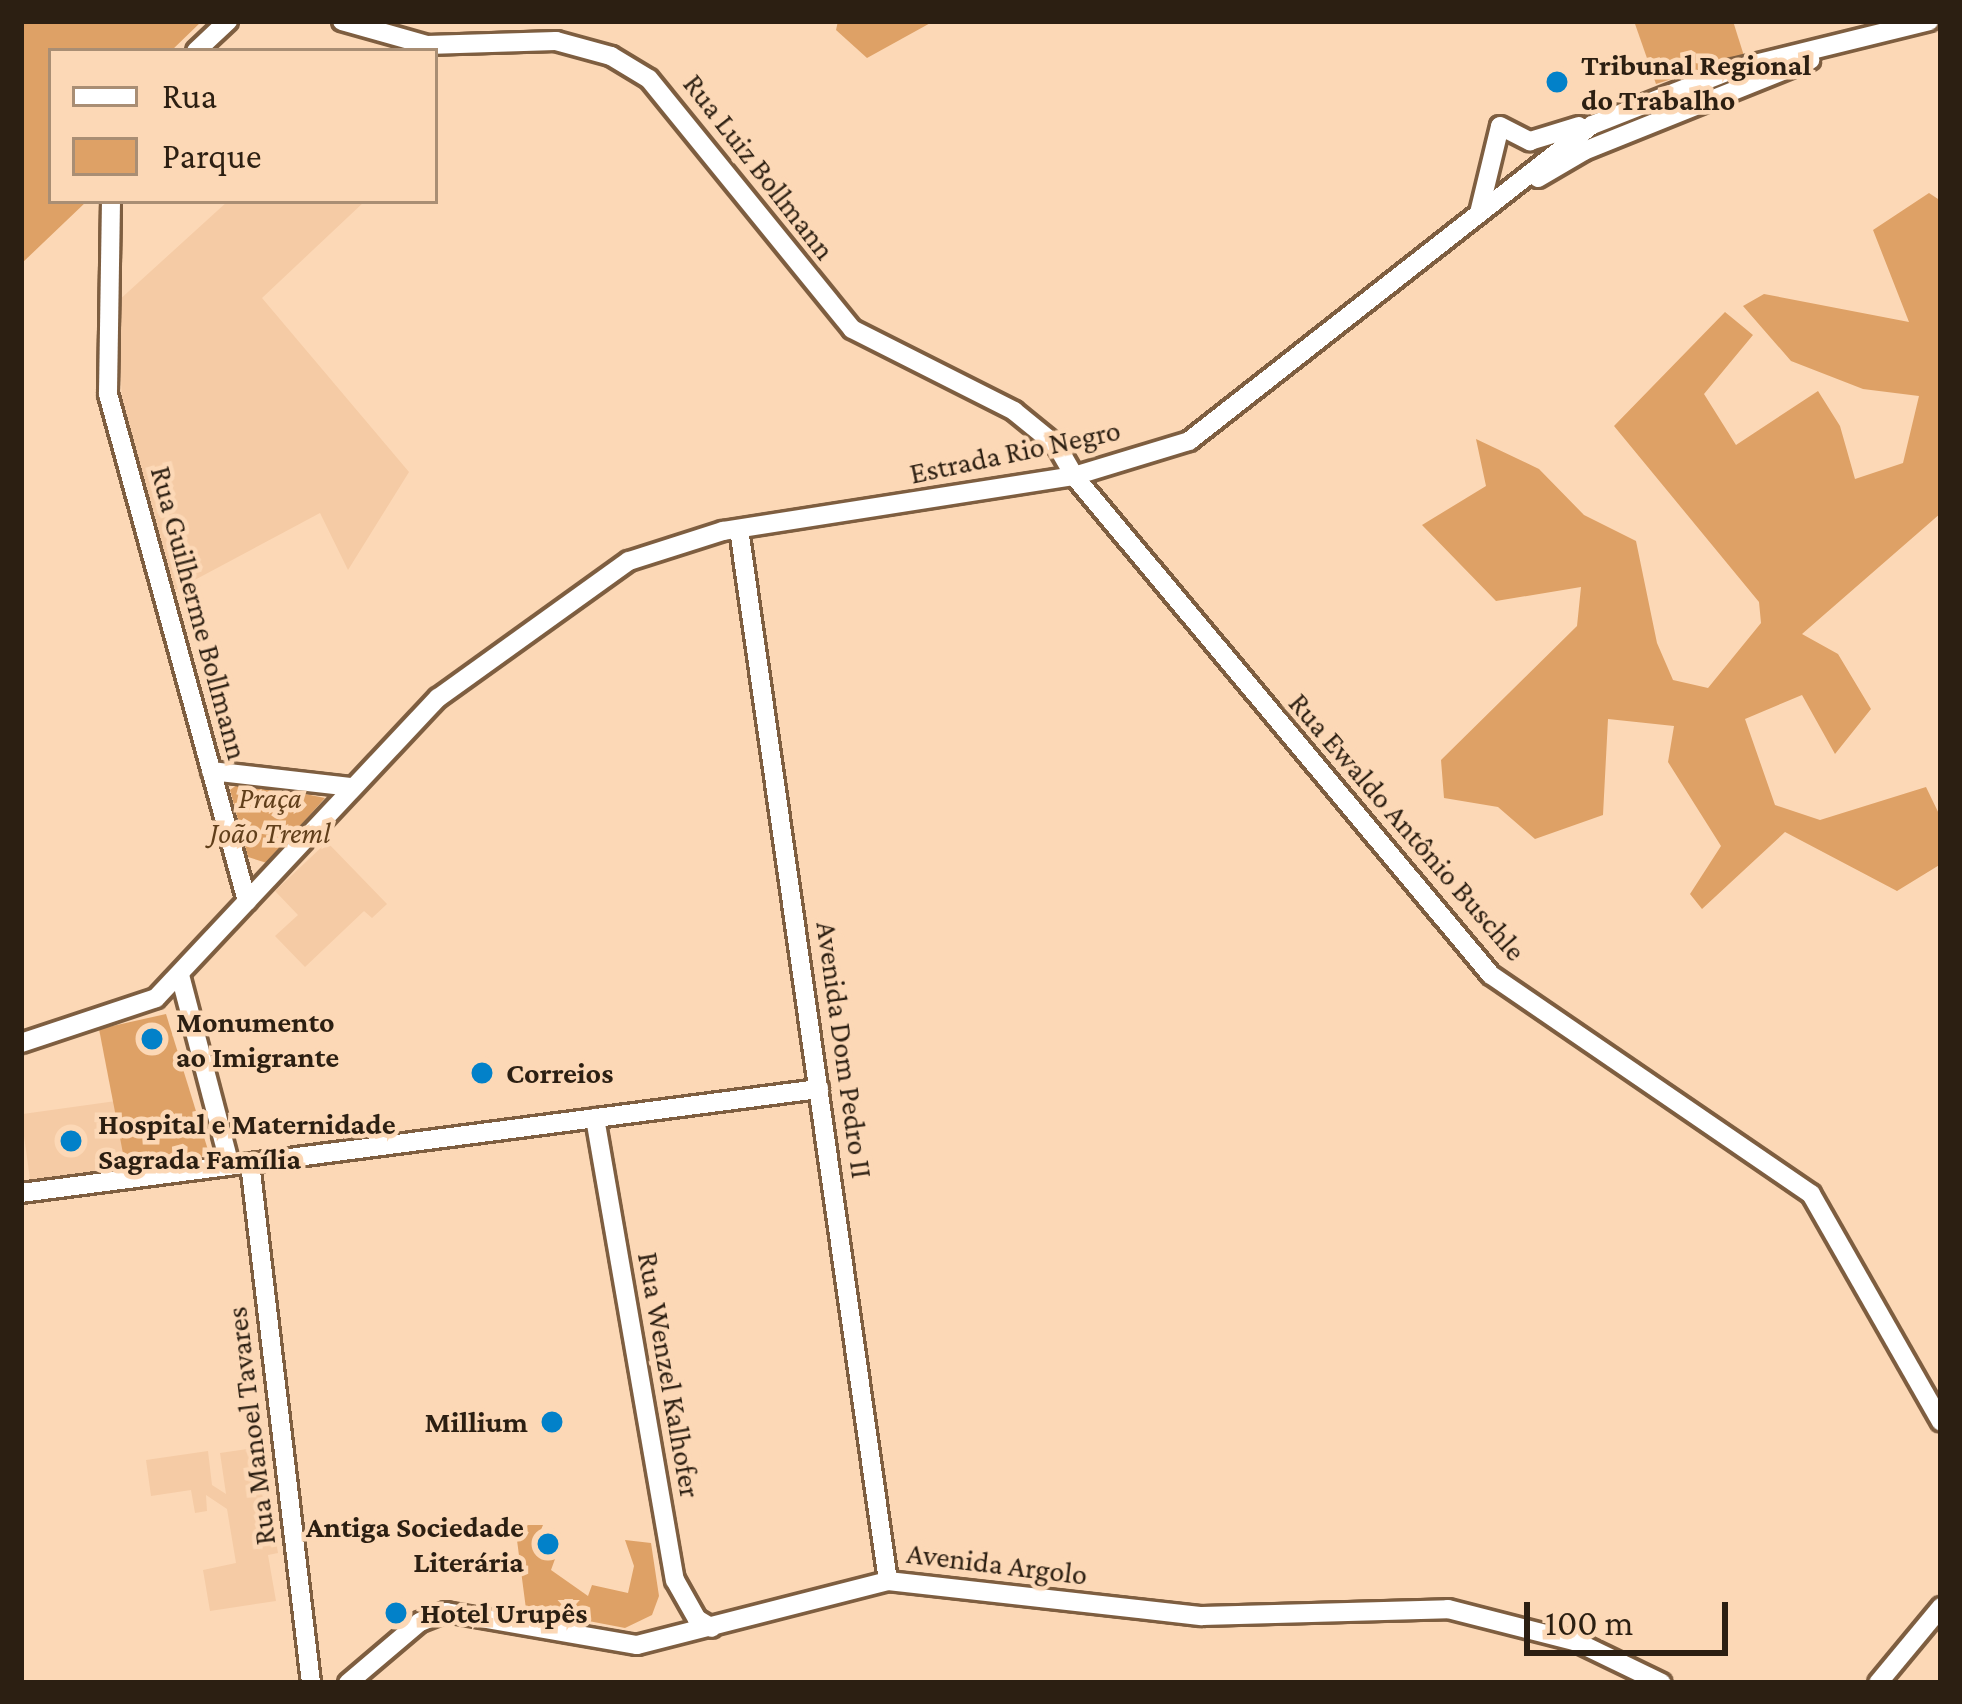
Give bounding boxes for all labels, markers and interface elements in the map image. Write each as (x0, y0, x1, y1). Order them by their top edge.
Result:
place label: Tribunal Regional do Trabalho (1581, 47, 1811, 118)
legend (48, 48, 438, 204)
street label: Rua Luiz Bollmann (675, 67, 843, 267)
marker: Tribunal Regional do Trabalho (1544, 69, 1570, 95)
text: Rua (162, 76, 217, 116)
text: Parque (162, 136, 262, 176)
street label: Estrada Rio Negro (906, 412, 1124, 492)
street label: Rua Guilherme Bollmann (142, 462, 256, 764)
street label: Rua Ewaldo Antônio Buschle (1281, 686, 1533, 968)
park label: Praça João Treml (209, 780, 331, 850)
street label: Avenida Dom Pedro II (808, 919, 880, 1181)
place label: Monumento ao Imigrante (176, 1004, 339, 1074)
marker: Monumento ao Imigrante (139, 1026, 165, 1052)
place label: Correios (506, 1055, 613, 1091)
marker: Correios (469, 1060, 495, 1086)
place label: Hospital e Maternidade Sagrada Família (98, 1106, 396, 1176)
marker: Hospital e Maternidade Sagrada Família (55, 1125, 87, 1157)
street label: Rua Wenzel Kalhofer (630, 1249, 708, 1501)
street label: Rua Manoel Tavares (219, 1305, 283, 1547)
place label: Millium (425, 1404, 528, 1440)
marker: Millium (539, 1409, 565, 1435)
place label: Antiga Sociedade Literária (306, 1509, 524, 1580)
marker: Antiga Sociedade Literária (535, 1531, 561, 1557)
street label: Avenida Argolo (905, 1535, 1089, 1593)
scale bar (1530, 1578, 1734, 1652)
place label: Hotel Urupês (420, 1595, 587, 1631)
marker: Hotel Urupês (383, 1600, 409, 1626)
text: 100 m (1545, 1603, 1633, 1643)

